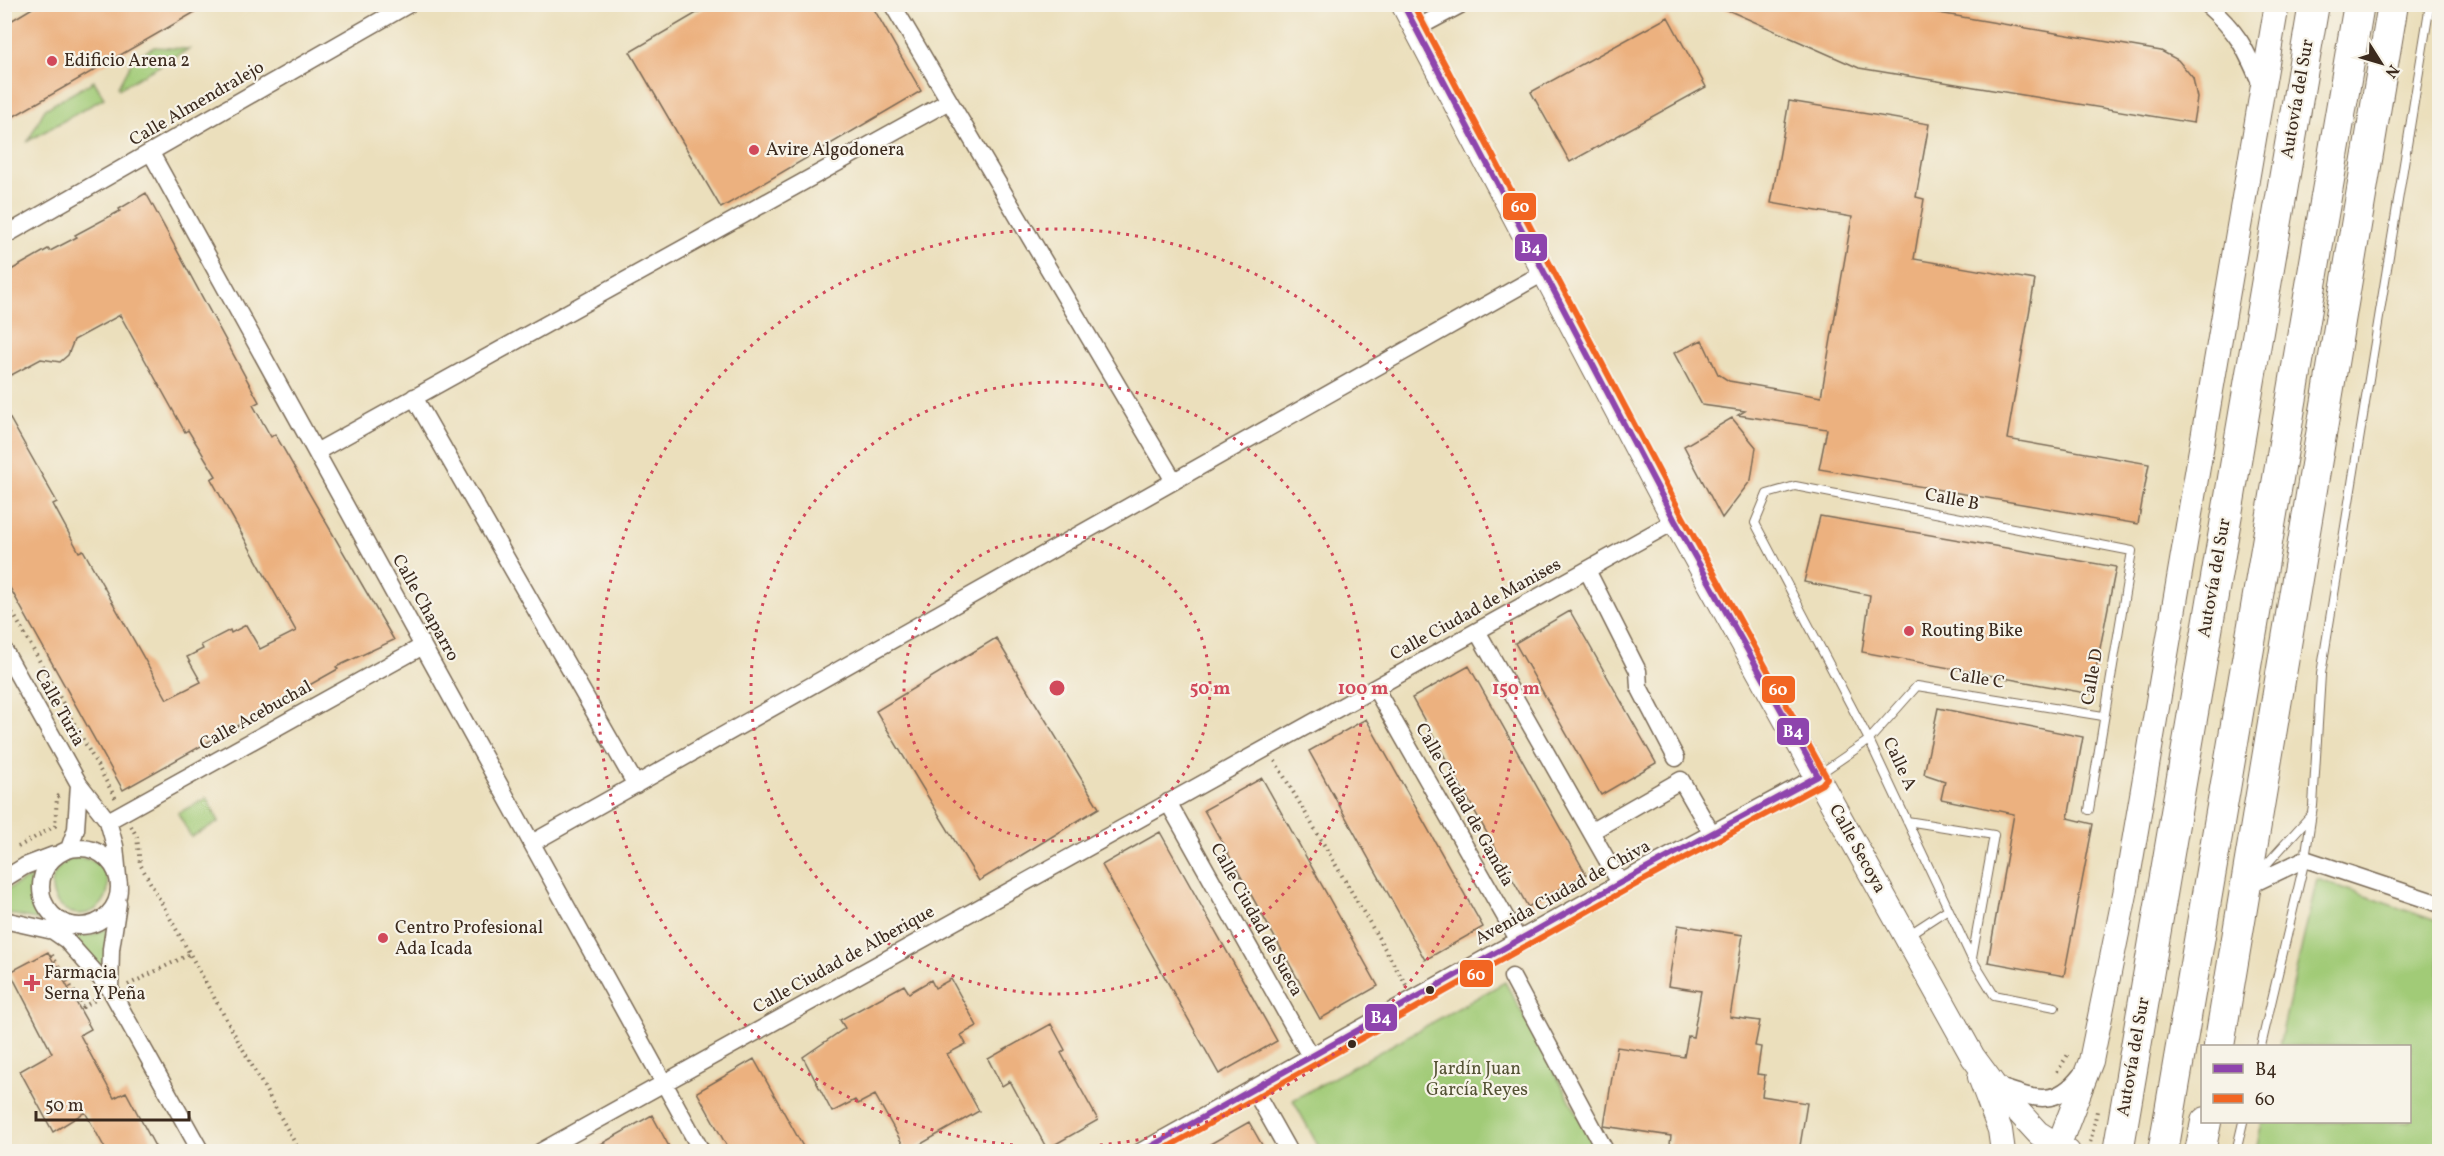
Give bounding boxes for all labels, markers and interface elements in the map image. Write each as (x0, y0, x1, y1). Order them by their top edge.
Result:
north arrow (2351, 33, 2411, 93)
street label: Autovía del Sur (2275, 37, 2321, 161)
place label: Edificio Arena 2 (64, 49, 190, 74)
marker: Edificio Arena 2 (45, 54, 59, 68)
street label: Calle Almendralejo (125, 55, 269, 153)
text: N (2379, 60, 2404, 82)
place label: Avire Algodonera (766, 138, 905, 163)
marker: Avire Algodonera (747, 143, 761, 157)
line badge: 60 (1502, 192, 1537, 221)
text: 60 (1511, 197, 1529, 219)
line badge: B4 (1514, 233, 1548, 262)
text: B4 (1521, 238, 1542, 260)
street label: Calle B (1923, 482, 1981, 518)
street label: Autovía del Sur (2192, 516, 2238, 640)
street label: Calle Chaparro (385, 550, 465, 666)
street label: Calle Ciudad de Manises (1386, 553, 1566, 667)
place label: Routing Bike (1921, 619, 2023, 644)
marker: Routing Bike (1902, 624, 1916, 638)
street label: Calle D (2076, 647, 2110, 707)
street label: Calle C (1948, 662, 2006, 696)
street label: Calle Turia (28, 665, 91, 751)
street label: Calle Acebuchal (195, 675, 317, 757)
line badge: 60 (1761, 675, 1796, 704)
text: 50 m (1190, 677, 1230, 702)
text: 100 m (1338, 677, 1388, 702)
text: 150 m (1492, 677, 1540, 702)
centre of rings (1047, 678, 1067, 698)
text: 60 (1769, 680, 1787, 702)
line badge: B4 (1776, 717, 1810, 746)
street label: Calle Ciudad de Gandía (1409, 719, 1519, 891)
text: B4 (1783, 722, 1804, 744)
street label: Calle A (1876, 733, 1922, 795)
street label: Calle Secoya (1822, 800, 1892, 898)
street label: Avenida Ciudad de Chiva (1471, 834, 1655, 952)
street label: Calle Ciudad de Sueca (1203, 839, 1309, 1001)
street label: Calle Ciudad de Alberique (749, 900, 939, 1020)
place label: Centro Profesional Ada Icada (395, 916, 543, 962)
marker: Centro Profesional Ada Icada (376, 931, 390, 945)
line badge: 60 (1459, 959, 1494, 988)
place label: Farmacia Serna Y Peña (44, 961, 146, 1007)
text: 60 (1467, 965, 1485, 987)
marker: Farmacia Serna Y Peña (25, 976, 39, 990)
unlabelled marker (1424, 984, 1436, 996)
street label: Autovía del Sur (2111, 995, 2157, 1119)
line badge: B4 (1364, 1003, 1398, 1032)
text: B4 (1371, 1008, 1392, 1030)
unlabelled marker (1346, 1038, 1358, 1050)
legend (2201, 1045, 2411, 1123)
park label: Jardín Juan García Reyes (1426, 1057, 1528, 1103)
text: B4 (2255, 1058, 2277, 1083)
scale bar (36, 1084, 189, 1122)
text: 60 (2255, 1088, 2275, 1113)
text: 50 m (45, 1094, 84, 1119)

